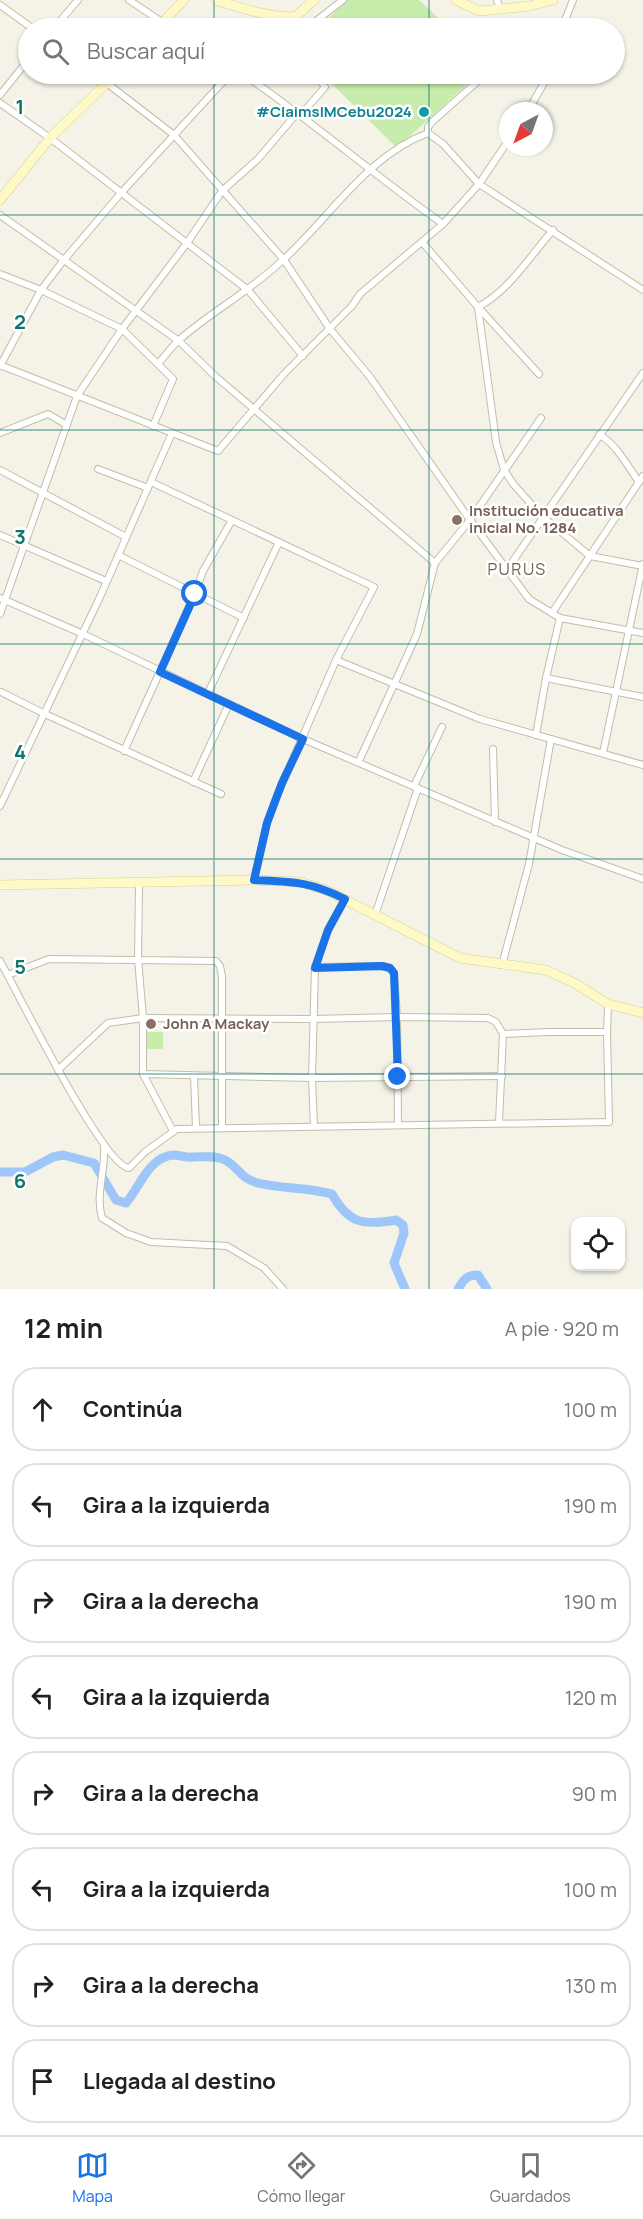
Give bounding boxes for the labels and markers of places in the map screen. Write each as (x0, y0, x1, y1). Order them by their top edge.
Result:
place label: #ClaimsIMCebu2024 (256, 101, 412, 122)
marker: #ClaimsIMCebu2024 (417, 105, 431, 119)
place label: Institución educativa inicial No. 1284 (469, 500, 624, 538)
marker: Institución educativa inicial No. 1284 (450, 513, 464, 527)
place label: John A Mackay (163, 1013, 270, 1034)
marker: John A Mackay (144, 1017, 158, 1031)

